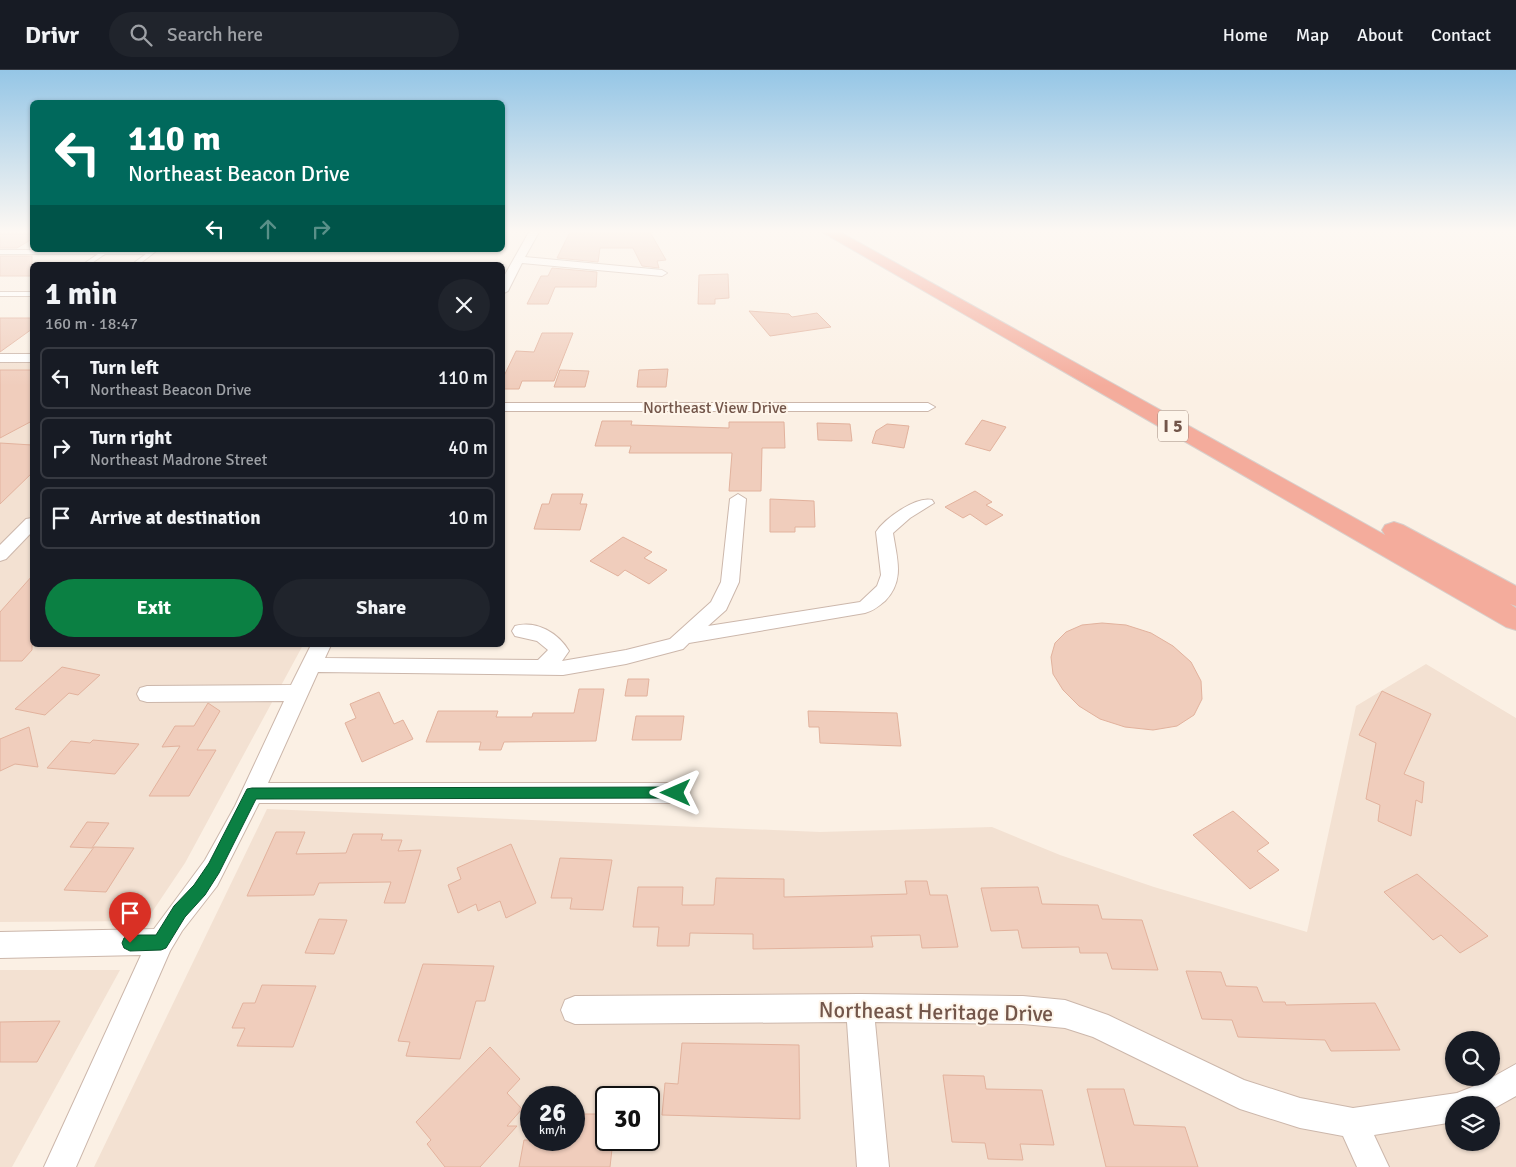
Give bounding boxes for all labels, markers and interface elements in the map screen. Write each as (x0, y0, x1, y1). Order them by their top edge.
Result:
search box (109, 12, 459, 57)
text: Drivr (25, 20, 79, 50)
icon: search (127, 21, 155, 49)
text: Search here (167, 23, 263, 47)
text: Home (1223, 24, 1268, 46)
text: Map (1296, 24, 1329, 46)
text: About (1357, 24, 1403, 46)
text: Contact (1431, 24, 1491, 46)
text: 110 m (128, 117, 221, 160)
icon: left (45, 120, 110, 185)
text: Northeast Beacon Drive (128, 160, 350, 187)
icon: left (201, 215, 229, 243)
icon: ahead (254, 215, 282, 243)
icon: right (307, 215, 335, 243)
text: 1 min (45, 276, 117, 313)
button: close (438, 279, 490, 331)
text: 160 m · 18:47 (45, 314, 138, 334)
text: Turn left (90, 356, 159, 380)
icon: left (47, 364, 75, 392)
text: 110 m (438, 366, 488, 390)
text: Northeast Beacon Drive (90, 380, 252, 400)
street label: Northeast View Drive (643, 398, 787, 418)
road number: I 5 (1158, 411, 1188, 442)
text: Turn right (90, 426, 172, 450)
icon: right (47, 434, 75, 462)
text: 40 m (448, 436, 488, 460)
text: Northeast Madrone Street (90, 450, 267, 470)
icon: arrive (47, 504, 75, 532)
text: Arrive at destination (90, 506, 261, 530)
text: 10 m (448, 506, 488, 530)
button: Exit (45, 579, 263, 637)
button: Share (273, 579, 490, 637)
position arrow (649, 766, 701, 818)
pin (109, 892, 151, 943)
icon: arrive (116, 899, 144, 927)
street label: Northeast Heritage Drive (818, 996, 1053, 1027)
map controls (1445, 1031, 1500, 1151)
button: search (1445, 1031, 1500, 1086)
speed limit sign: 30 (595, 1086, 660, 1151)
button: layers (1445, 1096, 1500, 1151)
text: 26 (539, 1097, 566, 1128)
text: km/h (539, 1123, 566, 1138)

